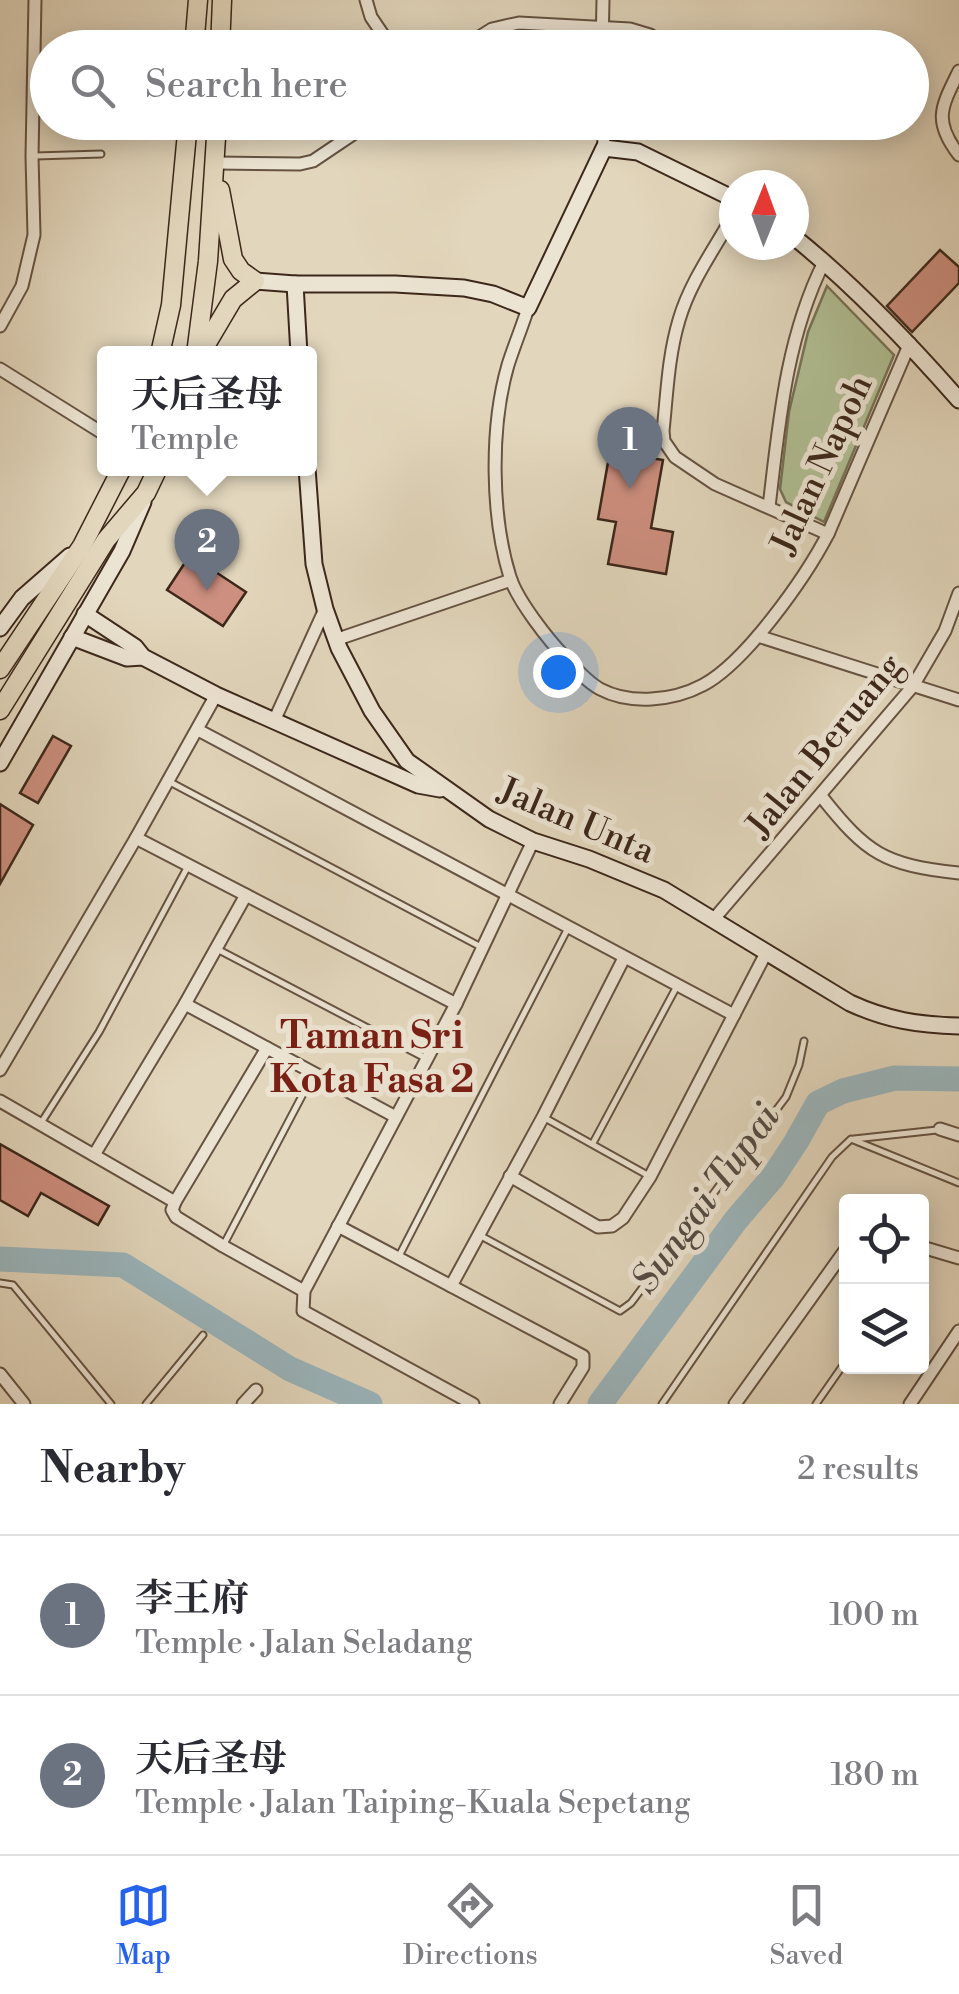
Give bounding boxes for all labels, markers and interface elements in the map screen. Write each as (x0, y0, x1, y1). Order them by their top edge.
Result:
search box (30, 30, 929, 140)
icon: search (65, 58, 120, 113)
text: Search here (145, 62, 348, 109)
north arrow (719, 170, 809, 260)
popup (97, 346, 317, 476)
street label: Jalan Napoh (761, 368, 883, 563)
text: 天后圣母 (131, 372, 283, 419)
pin: 1 (598, 406, 662, 489)
text: Temple (131, 419, 239, 459)
pin: 2 (174, 508, 240, 591)
street label: Jalan Beruang (737, 645, 912, 848)
your location (533, 647, 584, 698)
street label: Jalan Unta (490, 769, 661, 874)
district label: Taman Sri Kota Fasa 2 (270, 1013, 474, 1104)
water label: Sungai Tupai (622, 1095, 791, 1303)
map controls (839, 1194, 929, 1374)
button: locate (839, 1194, 929, 1284)
button: layers (839, 1284, 929, 1374)
text: Nearby (40, 1443, 185, 1496)
text: 2 results (797, 1449, 919, 1489)
text: 李王府 (135, 1576, 249, 1623)
text: 1 (65, 1595, 80, 1635)
text: 100 m (829, 1595, 919, 1635)
text: Temple · Jalan Seladang (135, 1623, 473, 1663)
text: 天后圣母 (135, 1736, 287, 1783)
text: 2 (62, 1755, 83, 1795)
text: 180 m (830, 1755, 919, 1795)
text: Temple · Jalan Taiping-Kuala Sepetang (135, 1783, 691, 1823)
tab: Map (116, 1878, 171, 1973)
tab: Directions (403, 1878, 538, 1973)
tab: Saved (770, 1878, 843, 1973)

